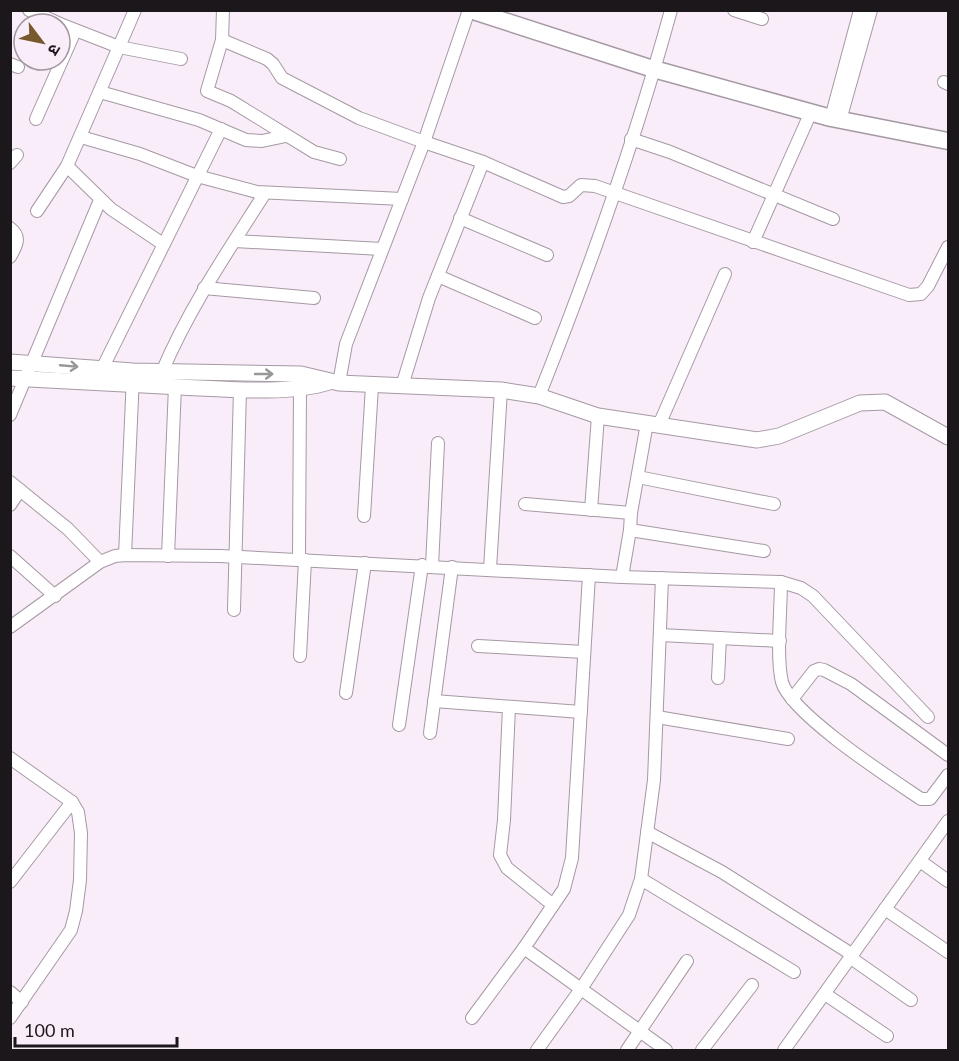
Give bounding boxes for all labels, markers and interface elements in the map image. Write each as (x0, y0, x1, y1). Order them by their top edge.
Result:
north arrow (12, 12, 72, 72)
text: उ (44, 41, 66, 60)
one-way arrow (58, 361, 78, 372)
one-way arrow (253, 368, 273, 380)
scale bar (15, 1010, 177, 1048)
text: 100 m (24, 1019, 75, 1041)

